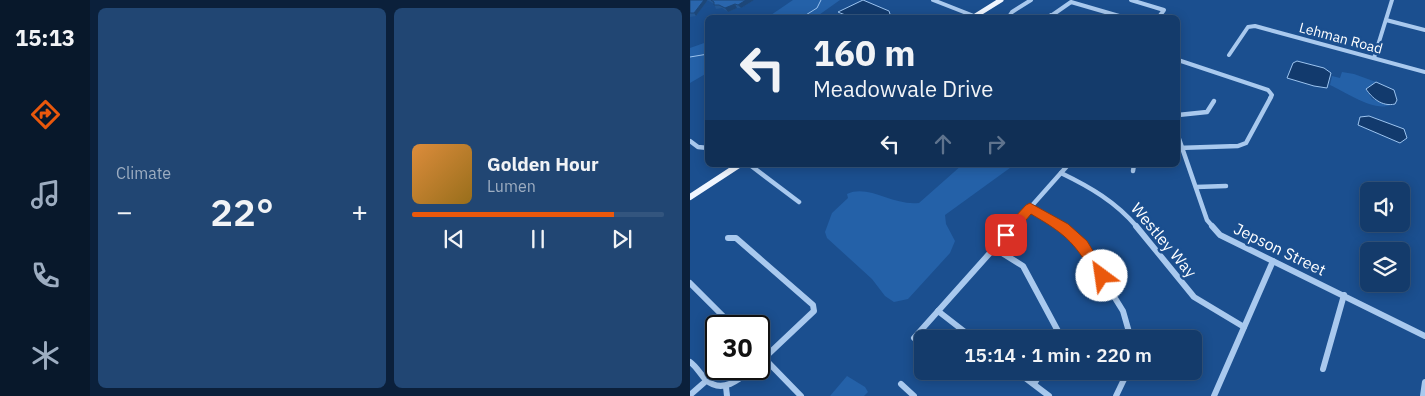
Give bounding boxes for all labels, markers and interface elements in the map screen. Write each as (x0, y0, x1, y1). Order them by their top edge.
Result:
street label: Lehman Road (1297, 18, 1385, 58)
text: 15:13 (15, 23, 75, 52)
text: 160 m (813, 30, 916, 76)
icon: left (730, 35, 795, 100)
text: Meadowvale Drive (813, 74, 993, 103)
icon: directions (28, 97, 63, 132)
icon: left (876, 130, 904, 158)
icon: ahead (929, 130, 957, 158)
icon: right (982, 130, 1010, 158)
text: Golden Hour (487, 152, 599, 176)
text: Climate (116, 163, 171, 183)
text: Lumen (487, 176, 536, 196)
icon: music (28, 177, 63, 212)
map controls (1360, 182, 1410, 292)
button: sound (1360, 182, 1410, 232)
text: 22° (210, 187, 274, 236)
text: − (116, 193, 133, 230)
text: + (351, 193, 368, 230)
street label: Westley Way (1127, 199, 1201, 281)
pin (985, 214, 1027, 256)
street label: Jepson Street (1231, 218, 1329, 280)
icon: arrive (992, 221, 1020, 249)
icon: previous (440, 225, 468, 253)
icon: pause (524, 225, 552, 253)
icon: next (608, 225, 636, 253)
button: layers (1360, 242, 1410, 292)
position arrow (1075, 249, 1127, 301)
icon: phone (28, 258, 63, 293)
speed limit sign: 30 (705, 315, 770, 380)
icon: climate (28, 338, 63, 373)
text: 15:14 · 1 min · 220 m (964, 343, 1152, 367)

